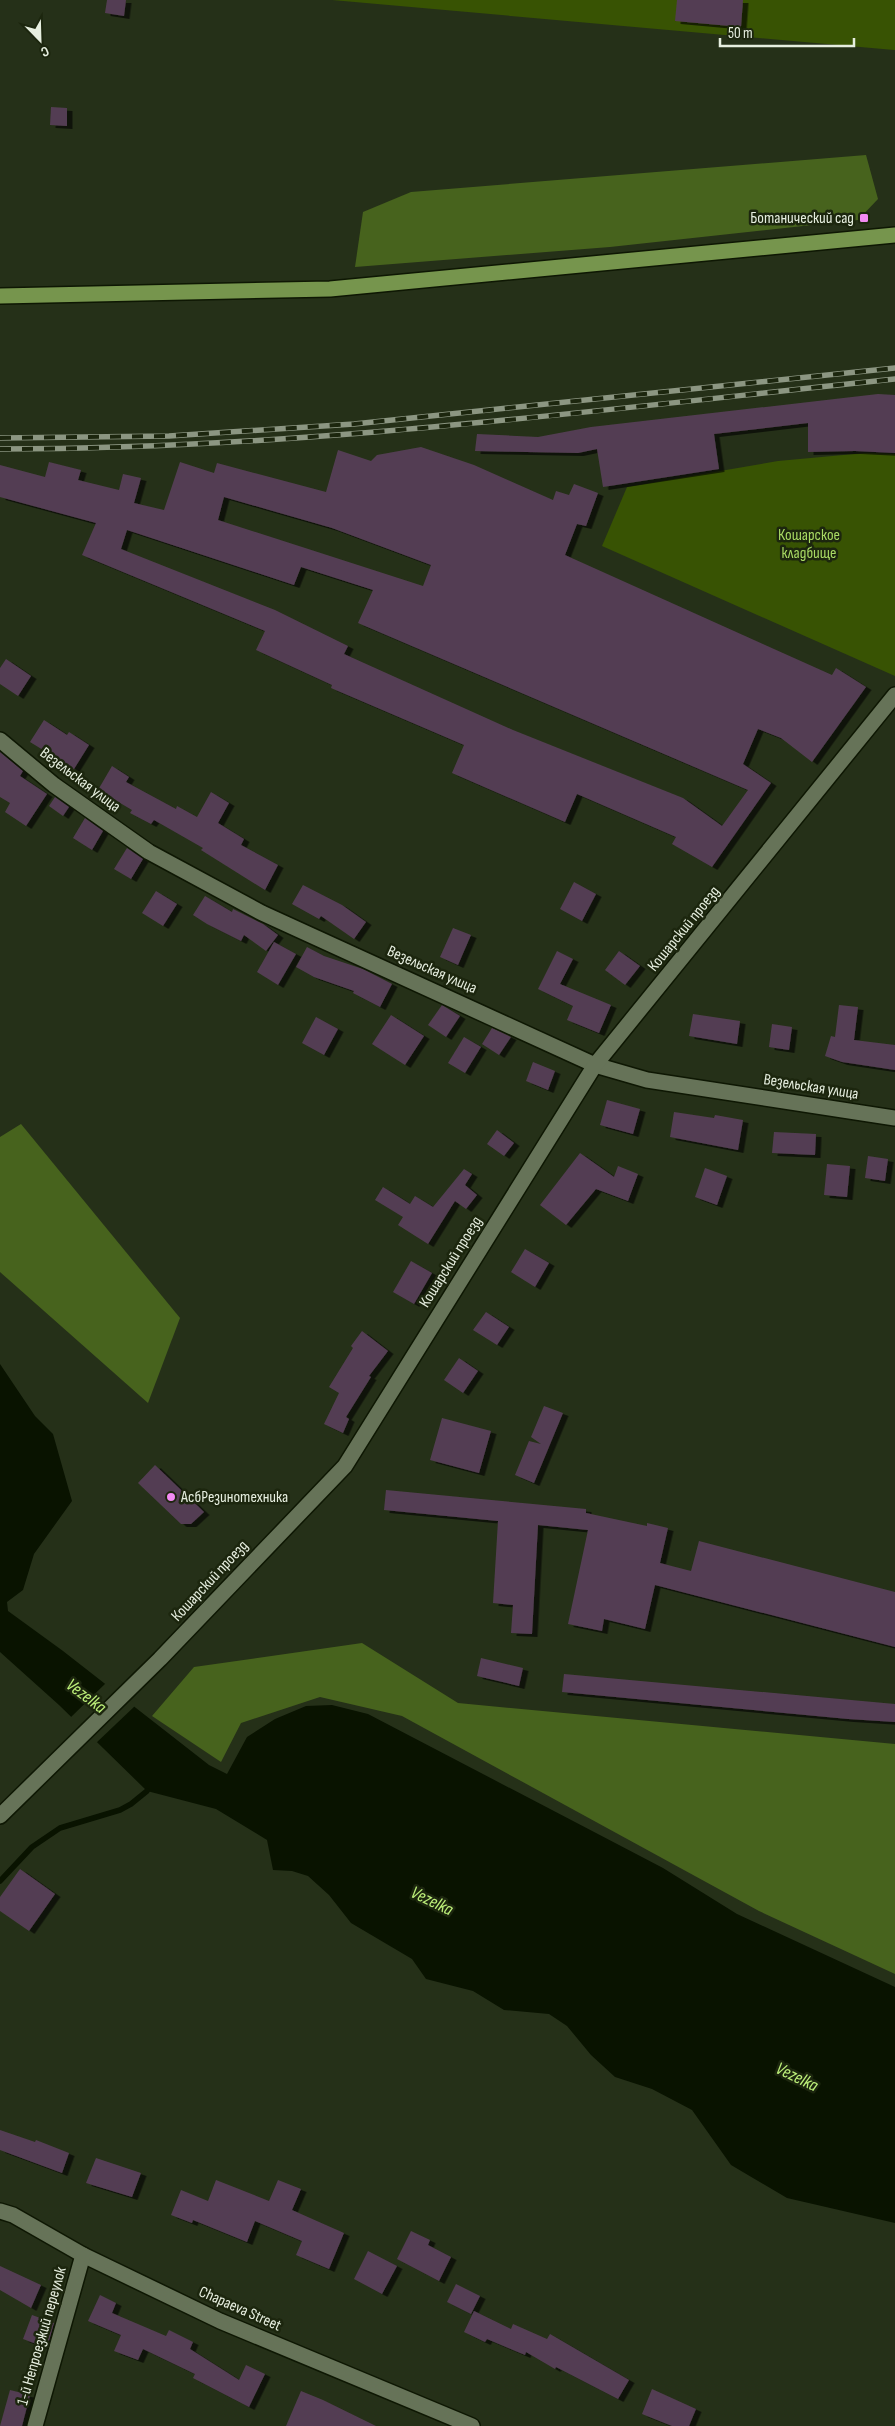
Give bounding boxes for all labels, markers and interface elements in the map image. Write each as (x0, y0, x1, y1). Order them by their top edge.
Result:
north arrow (15, 15, 65, 65)
scale bar (720, 15, 854, 47)
text: 50 m (728, 24, 753, 43)
text: С (38, 42, 52, 61)
place label: Ботанический сад (750, 209, 854, 228)
marker: Ботанический сад (858, 212, 870, 224)
park label: Кошарское кладбище (778, 526, 840, 563)
street label: Везельская улица (36, 744, 124, 816)
street label: Кошарский проезд (644, 883, 724, 975)
street label: Везельская улица (384, 942, 480, 998)
street label: Везельская улица (762, 1070, 860, 1104)
street label: Кошарский проезд (415, 1213, 487, 1311)
place label: АсбРезинотехника (180, 1488, 288, 1507)
marker: АсбРезинотехника (165, 1491, 177, 1503)
street label: Кошарский проезд (168, 1537, 252, 1625)
water label: Vezelka (62, 1674, 111, 1718)
water label: Vezelka (407, 1882, 457, 1921)
water label: Vezelka (772, 2058, 822, 2097)
street label: 1-й Непроезжий переулок (13, 2264, 71, 2407)
street label: Chapaeva Street (196, 2282, 284, 2336)

